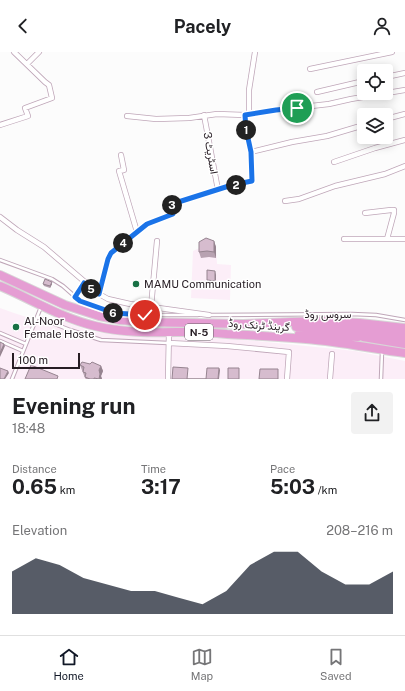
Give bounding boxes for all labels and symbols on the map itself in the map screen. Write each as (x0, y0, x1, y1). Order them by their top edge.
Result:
pin (280, 91, 314, 125)
pin: 1 (236, 120, 256, 140)
street label: اسٹریٹ 3 (200, 131, 221, 175)
pin: 2 (226, 175, 246, 195)
pin: 3 (162, 195, 182, 215)
pin: 4 (113, 233, 133, 253)
place label: MAMU Communication (144, 278, 261, 290)
pin: 5 (81, 279, 101, 299)
marker: MAMU Communication (131, 279, 141, 289)
pin (128, 298, 162, 332)
pin: 6 (103, 303, 123, 323)
street label: سروس روڈ (304, 308, 352, 321)
place label: Al-Noor Female Hoste (24, 315, 94, 340)
street label: گرینڈ ٹرنک روڈ (228, 317, 290, 334)
marker: Al-Noor Female Hoste (11, 322, 21, 332)
road number: N-5 (185, 324, 213, 340)
scale bar (12, 351, 80, 370)

